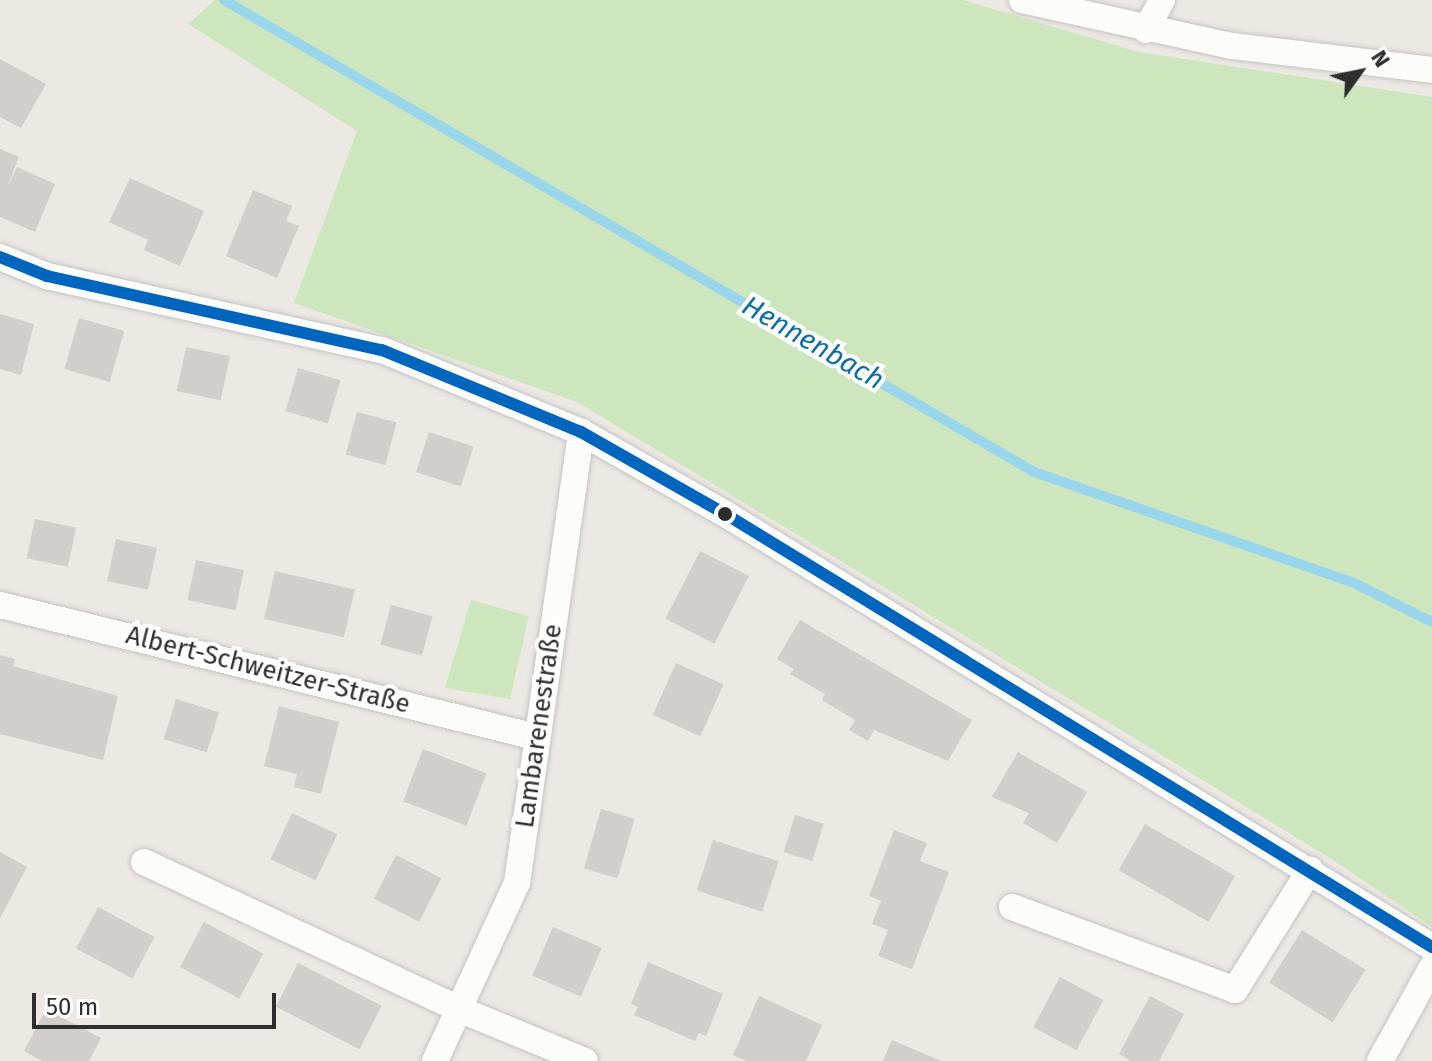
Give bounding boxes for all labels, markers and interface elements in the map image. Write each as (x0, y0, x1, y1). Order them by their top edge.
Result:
north arrow (1320, 32, 1400, 112)
text: N (1365, 45, 1396, 72)
water label: Hennenbach (736, 289, 890, 397)
unlabelled marker (717, 506, 733, 522)
street label: Albert-Schweitzer-Straße (123, 620, 413, 720)
street label: Lambarenestraße (509, 622, 569, 830)
scale bar (36, 977, 280, 1027)
text: 50 m (46, 993, 98, 1021)

